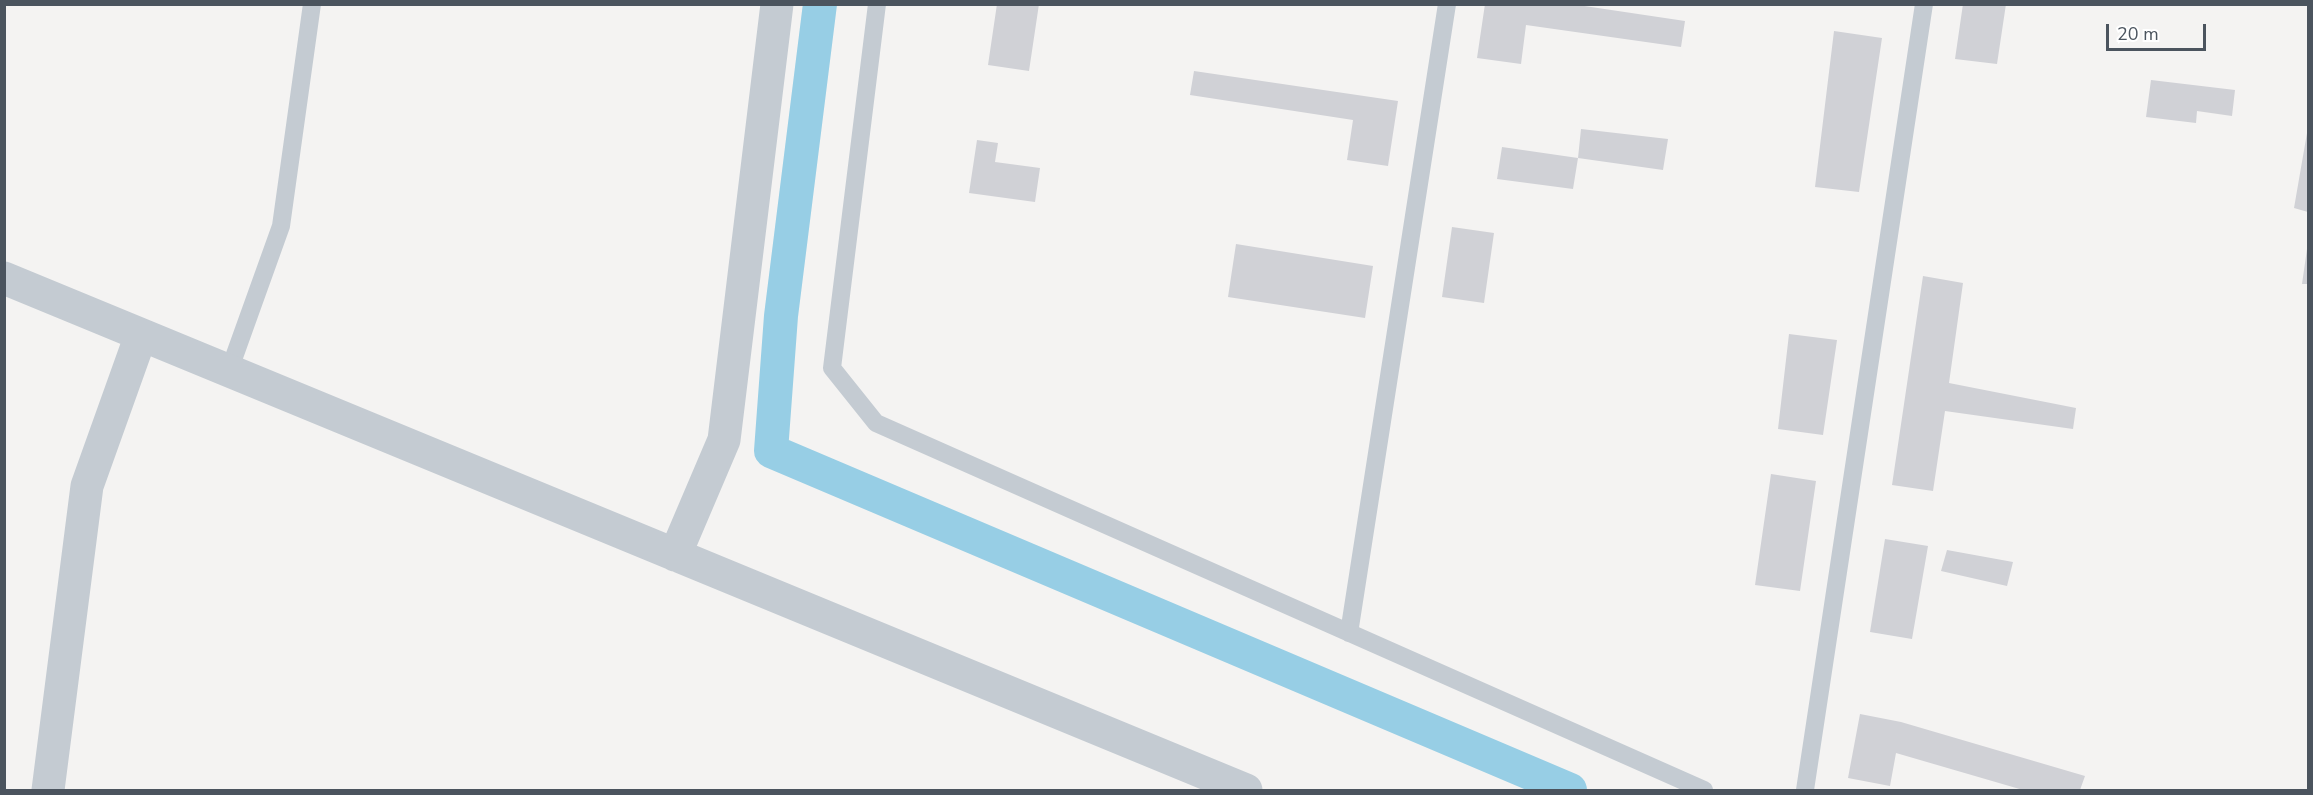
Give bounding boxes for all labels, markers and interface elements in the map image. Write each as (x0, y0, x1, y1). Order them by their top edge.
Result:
scale bar (2109, 12, 2210, 50)
text: 20 m (2117, 22, 2159, 46)

